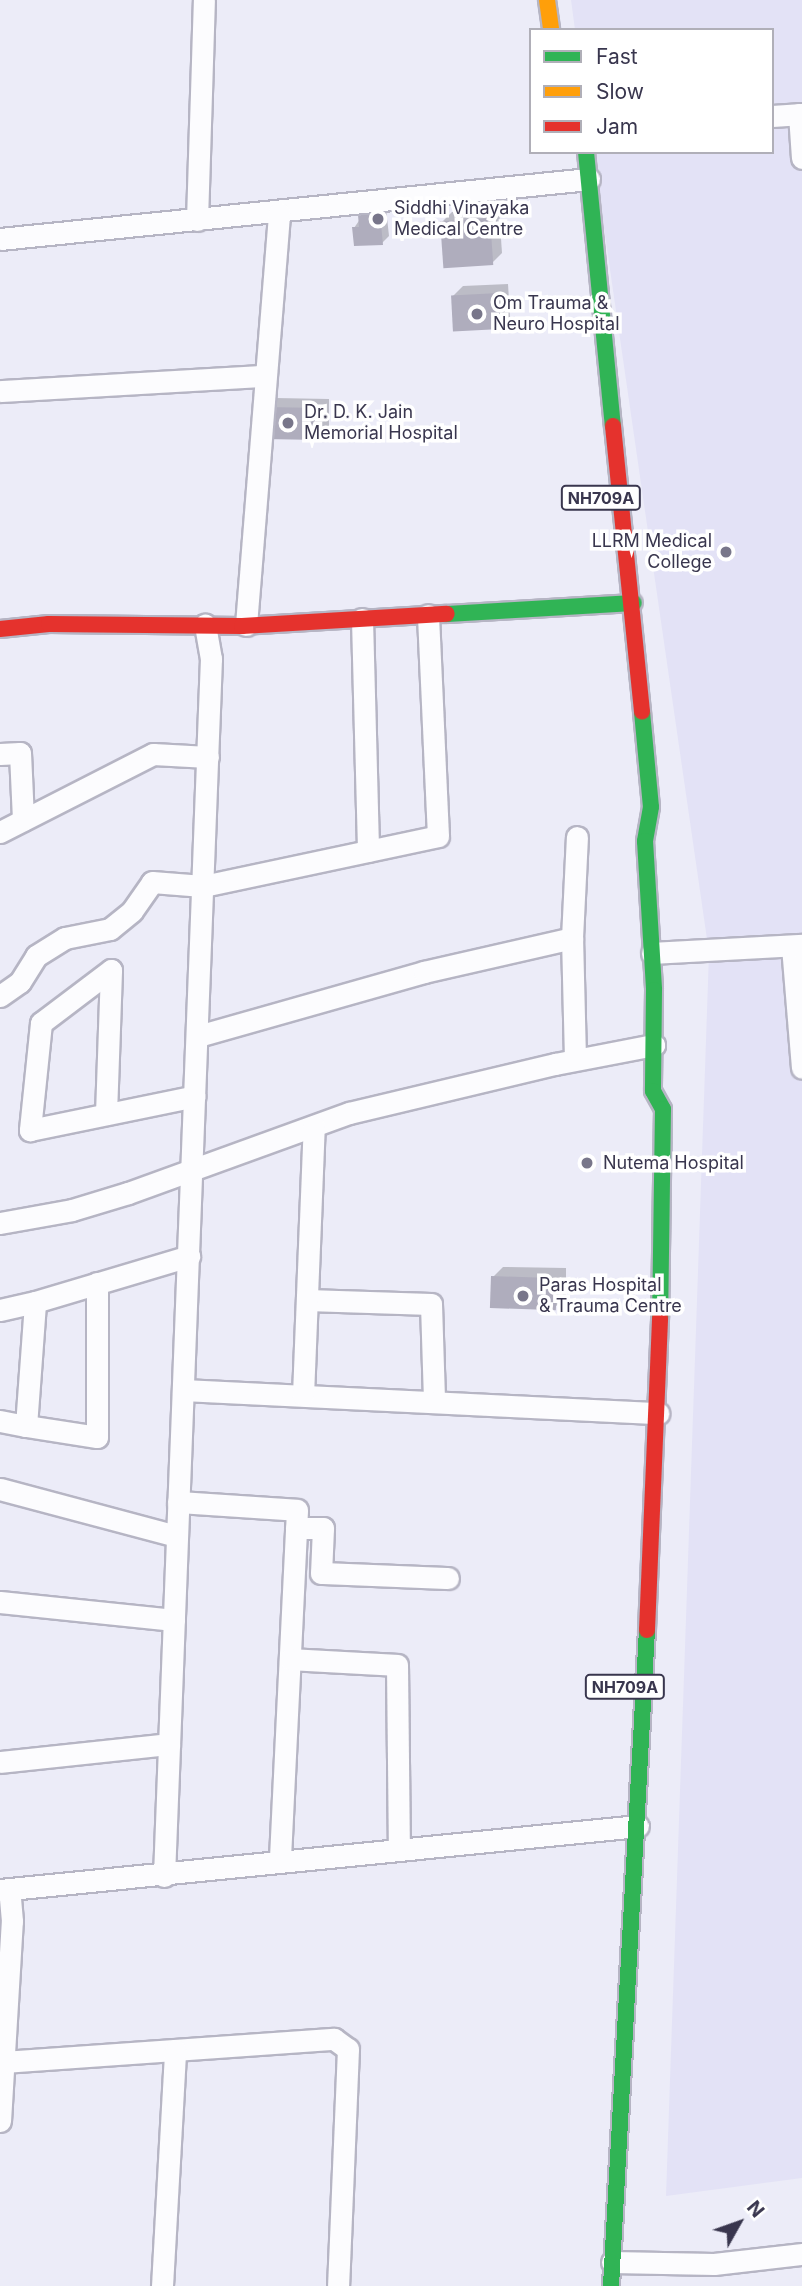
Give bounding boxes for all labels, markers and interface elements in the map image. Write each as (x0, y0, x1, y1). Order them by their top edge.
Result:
legend (529, 28, 774, 154)
text: Fast (596, 44, 638, 69)
text: Slow (596, 79, 644, 104)
text: Jam (596, 114, 638, 139)
place label: Siddhi Vinayaka Medical Centre (394, 198, 529, 241)
marker: Siddhi Vinayaka Medical Centre (368, 209, 388, 229)
place label: Om Trauma & Neuro Hospital (493, 293, 620, 336)
marker: Om Trauma & Neuro Hospital (467, 304, 487, 324)
place label: Dr. D. K. Jain Memorial Hospital (304, 402, 458, 444)
marker: Dr. D. K. Jain Memorial Hospital (278, 413, 298, 433)
road number: NH709A (561, 485, 641, 510)
place label: LLRM Medical College (592, 531, 712, 574)
marker: LLRM Medical College (718, 544, 734, 560)
place label: Nutema Hospital (603, 1152, 744, 1174)
marker: Nutema Hospital (577, 1153, 597, 1173)
place label: Paras Hospital & Trauma Centre (539, 1275, 682, 1318)
marker: Paras Hospital & Trauma Centre (513, 1286, 533, 1306)
road number: NH709A (585, 1674, 665, 1700)
north arrow (704, 2188, 774, 2258)
text: N (742, 2196, 769, 2222)

